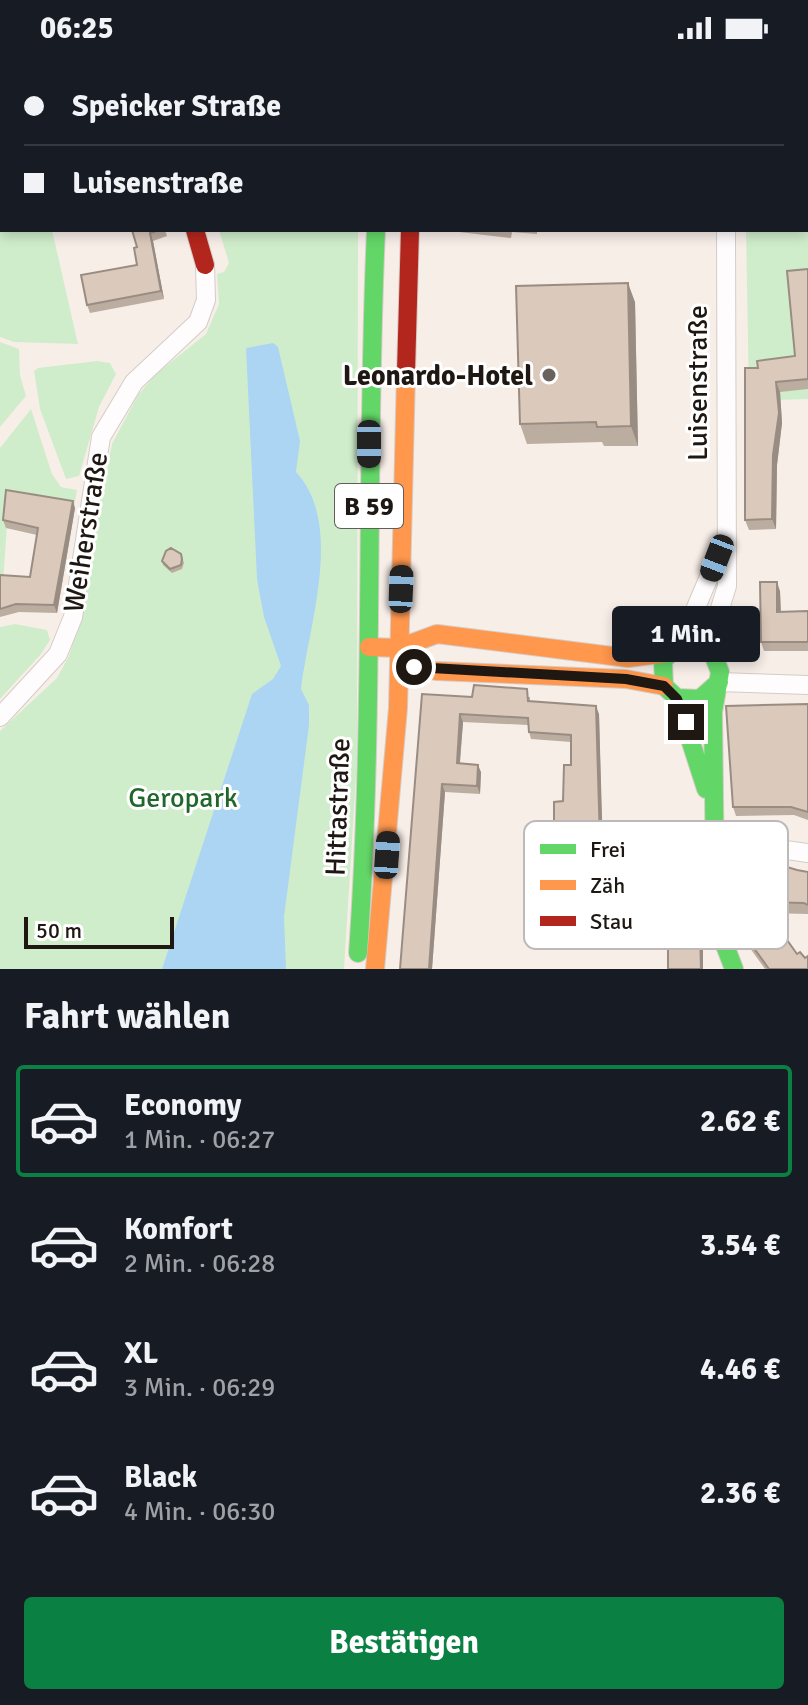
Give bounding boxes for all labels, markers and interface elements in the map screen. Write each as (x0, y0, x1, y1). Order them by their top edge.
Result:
text: 06:25 (40, 10, 114, 47)
text: Speicker Straße (72, 88, 281, 125)
text: Luisenstraße (72, 165, 244, 202)
street label: Luisenstraße (681, 305, 715, 461)
place label: Leonardo-Hotel (343, 359, 533, 393)
marker: Leonardo-Hotel (540, 366, 558, 384)
car (357, 420, 381, 468)
street label: Weiherstraße (57, 450, 115, 615)
road number: B 59 (335, 484, 403, 528)
car (697, 531, 737, 585)
car (388, 565, 414, 613)
callout: 1 Min. (612, 606, 760, 662)
text: 1 Min. (651, 618, 721, 650)
route start (396, 649, 432, 685)
route end (668, 704, 704, 740)
street label: Hittastraße (319, 737, 357, 877)
park label: Geropark (128, 781, 238, 815)
legend (524, 821, 788, 949)
car (373, 830, 401, 880)
text: Frei (590, 836, 626, 863)
text: Zäh (590, 872, 625, 899)
text: Stau (590, 908, 633, 935)
scale bar (24, 913, 174, 949)
text: 50 m (36, 917, 82, 944)
text: Fahrt wählen (24, 994, 230, 1039)
icon: car (28, 1085, 100, 1157)
text: Economy (124, 1087, 241, 1124)
text: 2.62 € (700, 1103, 780, 1140)
text: 1 Min. · 06:27 (124, 1124, 275, 1156)
icon: car (28, 1209, 100, 1281)
text: Komfort (124, 1211, 233, 1248)
text: 3.54 € (700, 1227, 780, 1264)
text: 2 Min. · 06:28 (124, 1248, 275, 1280)
icon: car (28, 1333, 100, 1405)
text: XL (124, 1335, 158, 1372)
text: 4.46 € (700, 1351, 780, 1388)
text: 3 Min. · 06:29 (124, 1372, 275, 1404)
icon: car (28, 1457, 100, 1529)
text: Black (124, 1459, 197, 1496)
text: 2.36 € (700, 1475, 780, 1512)
text: 4 Min. · 06:30 (124, 1496, 275, 1528)
button: Bestätigen (24, 1597, 784, 1689)

